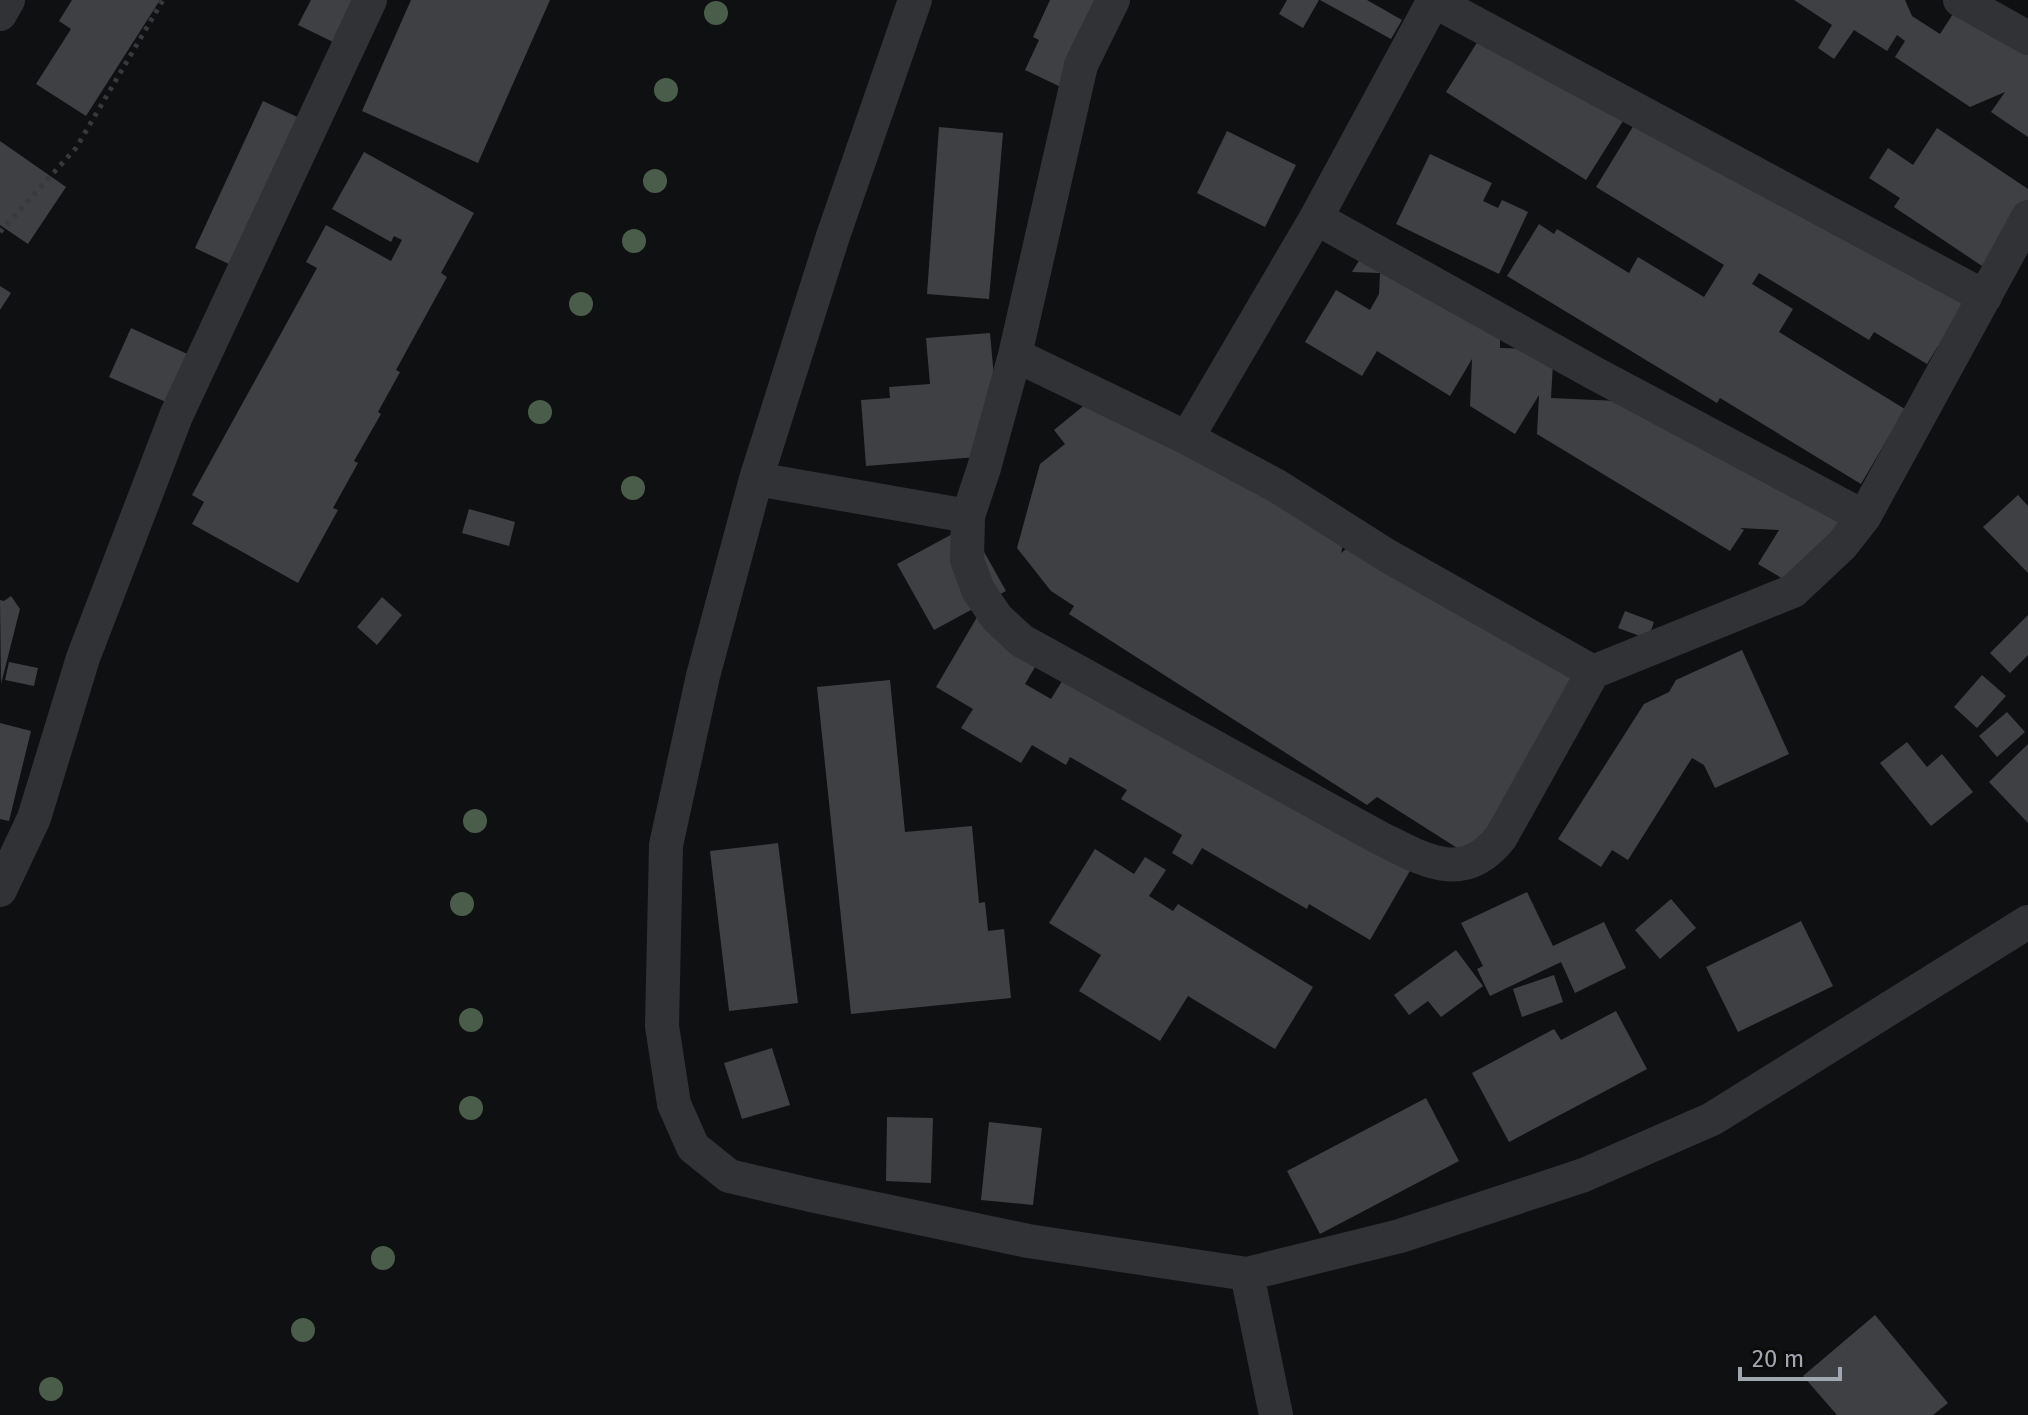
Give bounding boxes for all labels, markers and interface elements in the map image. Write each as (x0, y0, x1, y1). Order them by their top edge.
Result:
scale bar (1740, 1331, 1840, 1381)
text: 20 m (1752, 1345, 1804, 1373)

